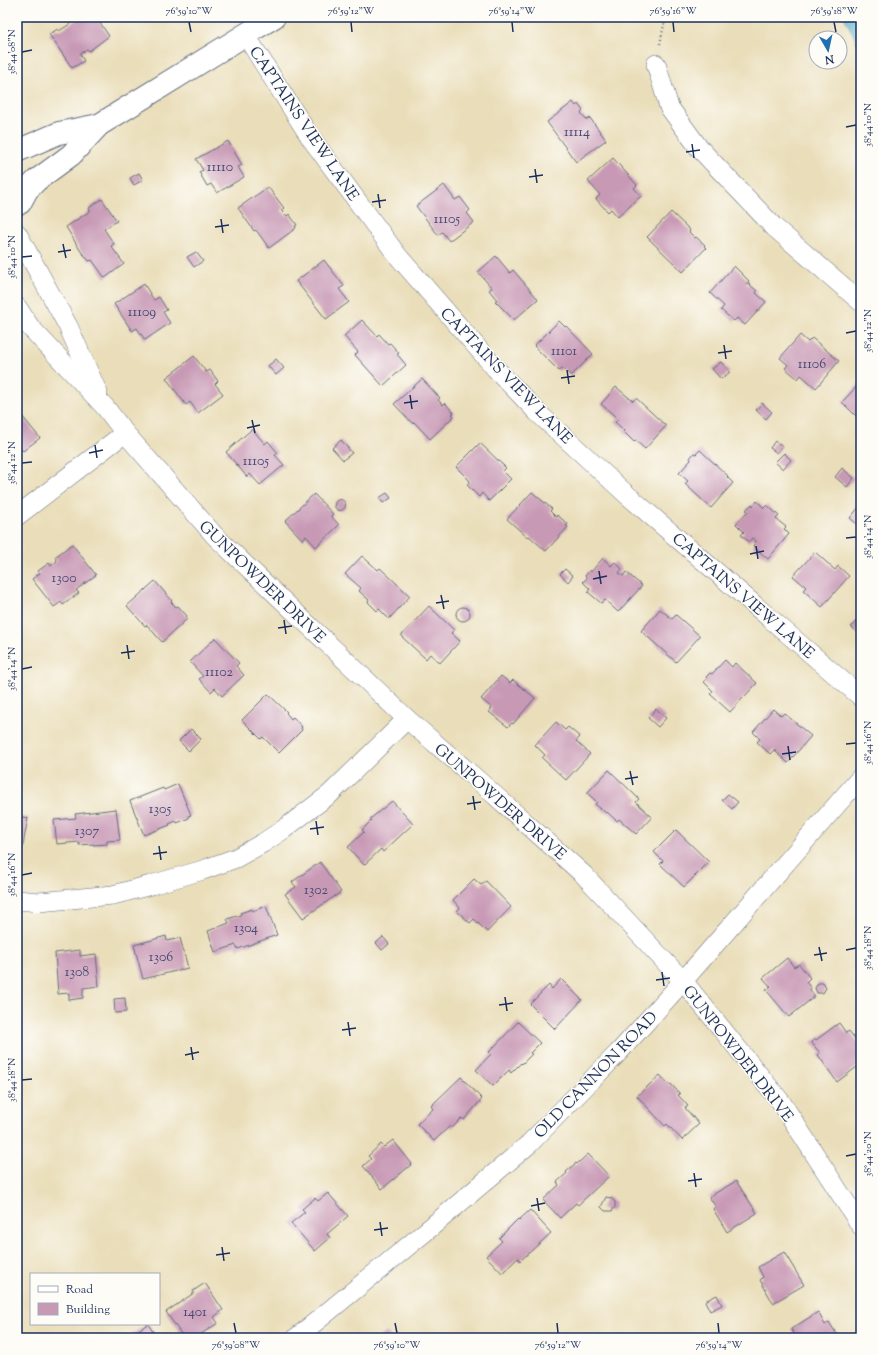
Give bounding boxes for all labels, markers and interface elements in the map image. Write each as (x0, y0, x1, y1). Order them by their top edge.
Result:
text: 76°59'10"W (166, 4, 212, 19)
text: 76°59'12"W (328, 4, 374, 19)
text: 76°59'14"W (489, 4, 535, 19)
text: 76°59'16"W (650, 4, 696, 19)
text: 76°59'18"W (811, 4, 858, 19)
text: 38°44'08"N (5, 29, 20, 75)
north arrow (808, 30, 848, 70)
street label: CAPTAINS VIEW LANE (242, 42, 364, 207)
text: N (824, 50, 836, 68)
text: 38°44'10"N (861, 103, 876, 147)
house number: 11114 (564, 123, 590, 143)
house number: 11110 (207, 158, 233, 178)
house number: 11105 (434, 210, 460, 230)
text: 38°44'10"N (5, 235, 20, 279)
house number: 11109 (128, 303, 156, 323)
street label: CAPTAINS VIEW LANE (434, 303, 577, 450)
text: 38°44'12"N (861, 309, 876, 353)
house number: 11101 (551, 342, 577, 362)
house number: 11106 (798, 355, 826, 375)
text: 38°44'12"N (5, 441, 20, 485)
house number: 11105 (243, 452, 269, 472)
text: 38°44'14"N (861, 515, 876, 559)
street label: GUNPOWDER DRIVE (193, 516, 330, 650)
street label: CAPTAINS VIEW LANE (666, 528, 819, 666)
house number: 1300 (51, 569, 77, 589)
text: 38°44'14"N (5, 647, 20, 691)
house number: 11102 (205, 663, 233, 683)
text: 38°44'16"N (861, 721, 876, 765)
street label: GUNPOWDER DRIVE (428, 739, 571, 867)
house number: 1305 (149, 800, 171, 820)
house number: 1307 (75, 822, 99, 842)
text: 38°44'16"N (5, 853, 20, 897)
house number: 1302 (304, 881, 329, 901)
house number: 1304 (234, 919, 258, 939)
text: 38°44'18"N (861, 926, 876, 970)
house number: 1306 (149, 948, 173, 968)
house number: 1308 (65, 963, 89, 983)
street label: GUNPOWDER DRIVE (676, 981, 798, 1128)
street label: OLD CANNON ROAD (530, 1007, 664, 1145)
text: 38°44'18"N (5, 1058, 20, 1102)
text: 38°44'20"N (861, 1131, 876, 1177)
legend (30, 1273, 160, 1325)
text: Road (66, 1281, 93, 1299)
text: Building (66, 1301, 110, 1319)
house number: 1401 (183, 1303, 207, 1323)
text: 76°59'08"W (212, 1338, 260, 1353)
text: 76°59'10"W (374, 1338, 420, 1353)
text: 76°59'12"W (535, 1338, 581, 1353)
text: 76°59'14"W (696, 1338, 742, 1353)

